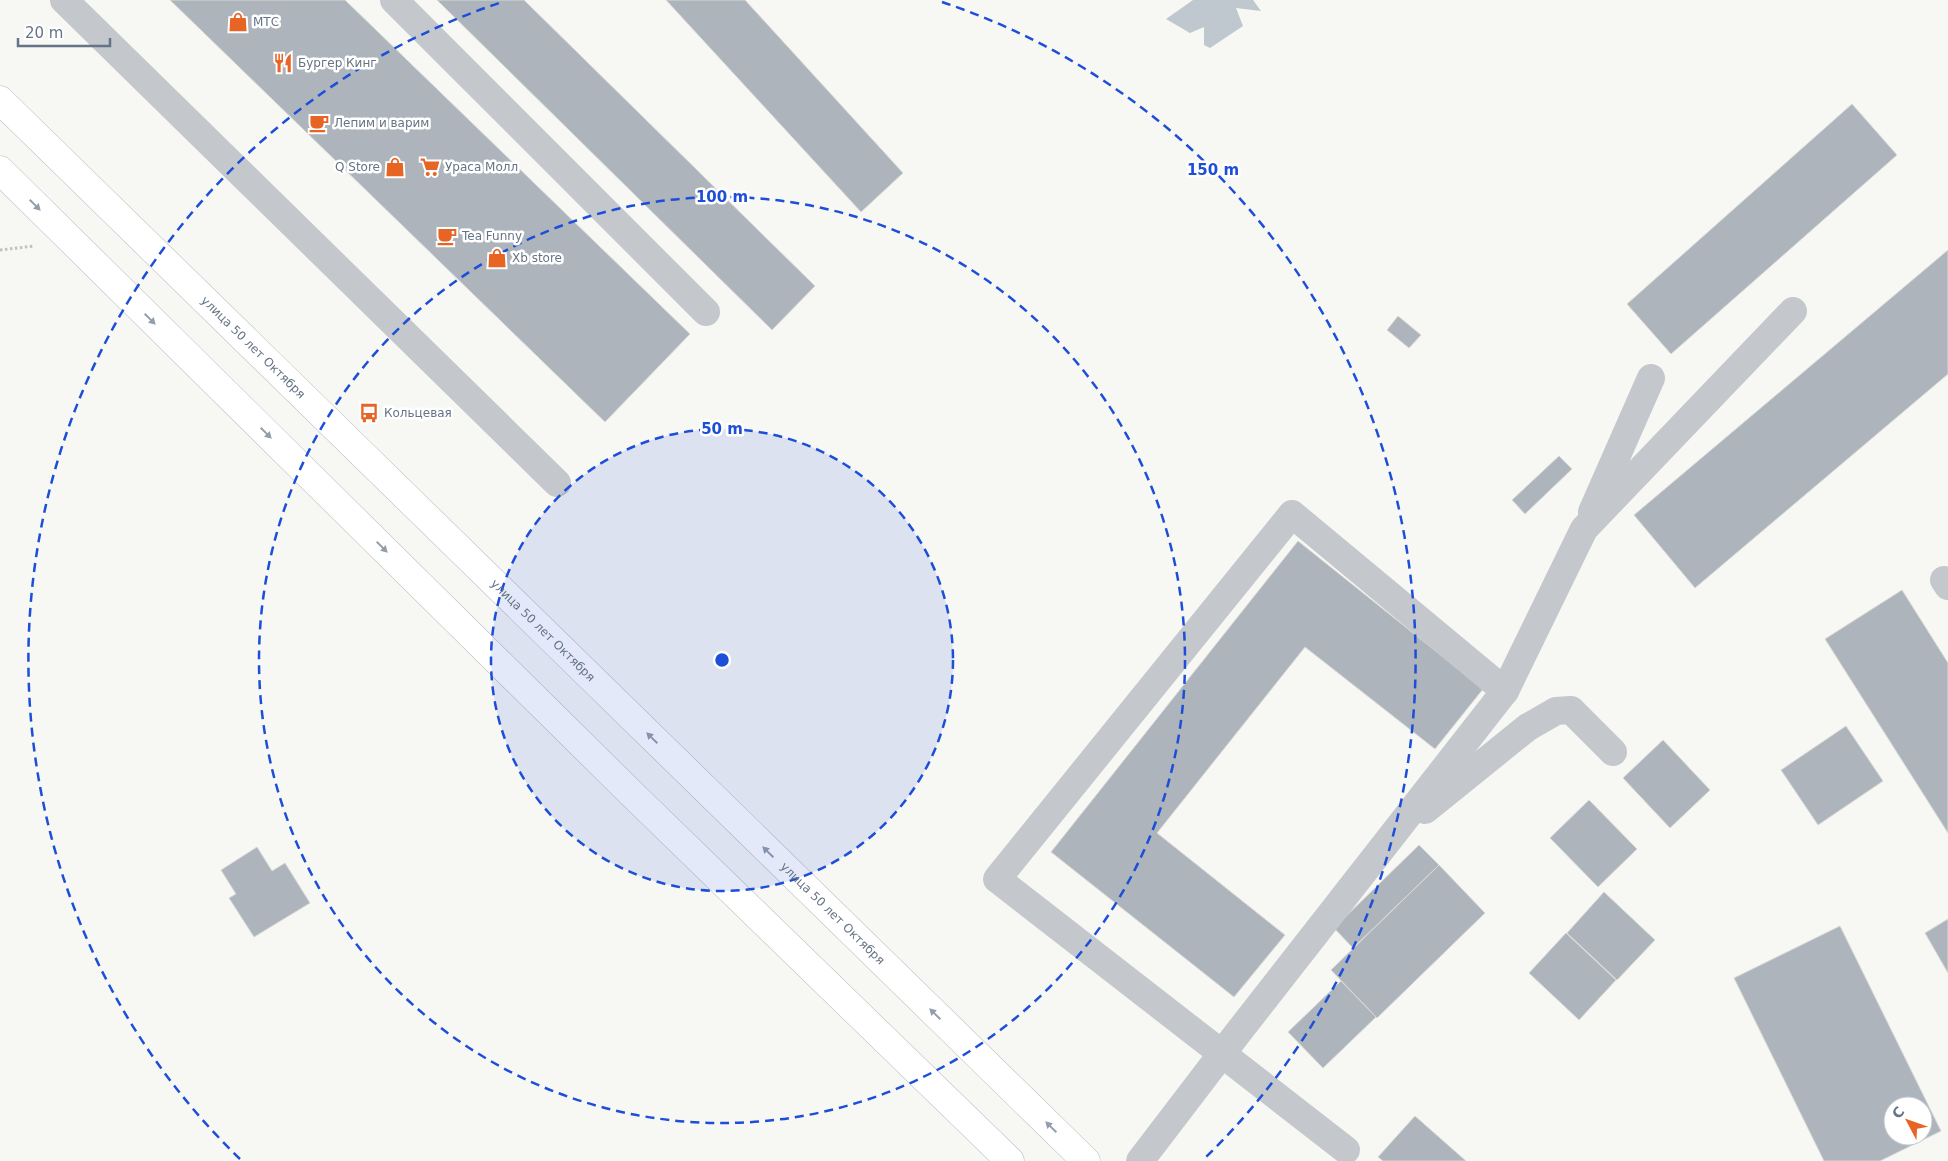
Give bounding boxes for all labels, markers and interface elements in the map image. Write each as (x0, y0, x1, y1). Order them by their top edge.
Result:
shop icon: МТС (227, 11, 249, 33)
scale bar (18, 15, 110, 47)
place label: МТС (253, 15, 279, 29)
text: 20 m (25, 24, 63, 42)
restaurant icon: Бургер Кинг (272, 52, 294, 74)
place label: Бургер Кинг (298, 56, 377, 70)
cafe icon: Лепим и варим (308, 112, 330, 134)
place label: Лепим и варим (334, 116, 429, 130)
shop icon: Q Store (384, 156, 406, 178)
supermarket icon: Ураса Молл (419, 156, 441, 178)
place label: Q Store (335, 160, 380, 174)
place label: Ураса Молл (445, 160, 518, 174)
text: 150 m (1187, 161, 1239, 179)
text: 100 m (696, 188, 748, 206)
one-way arrow (28, 199, 40, 211)
cafe icon: Tea Funny (436, 225, 458, 247)
place label: Tea Funny (461, 229, 522, 243)
shop icon: Xb store (486, 247, 508, 269)
place label: Xb store (512, 251, 562, 265)
street label: улица 50 лет Октября (198, 293, 308, 401)
one-way arrow (144, 313, 156, 325)
bus stop icon: Кольцевая (358, 402, 380, 424)
place label: Кольцевая (384, 406, 452, 420)
text: 50 m (701, 420, 743, 438)
one-way arrow (260, 427, 272, 439)
one-way arrow (376, 541, 388, 553)
street label: улица 50 лет Октября (488, 576, 598, 684)
centre of rings (713, 651, 731, 669)
one-way arrow (646, 732, 658, 744)
one-way arrow (762, 846, 774, 858)
street label: улица 50 лет Октября (778, 859, 888, 967)
one-way arrow (929, 1008, 941, 1020)
north arrow (1883, 1096, 1933, 1146)
text: С (1889, 1103, 1908, 1122)
one-way arrow (1046, 1121, 1058, 1133)

